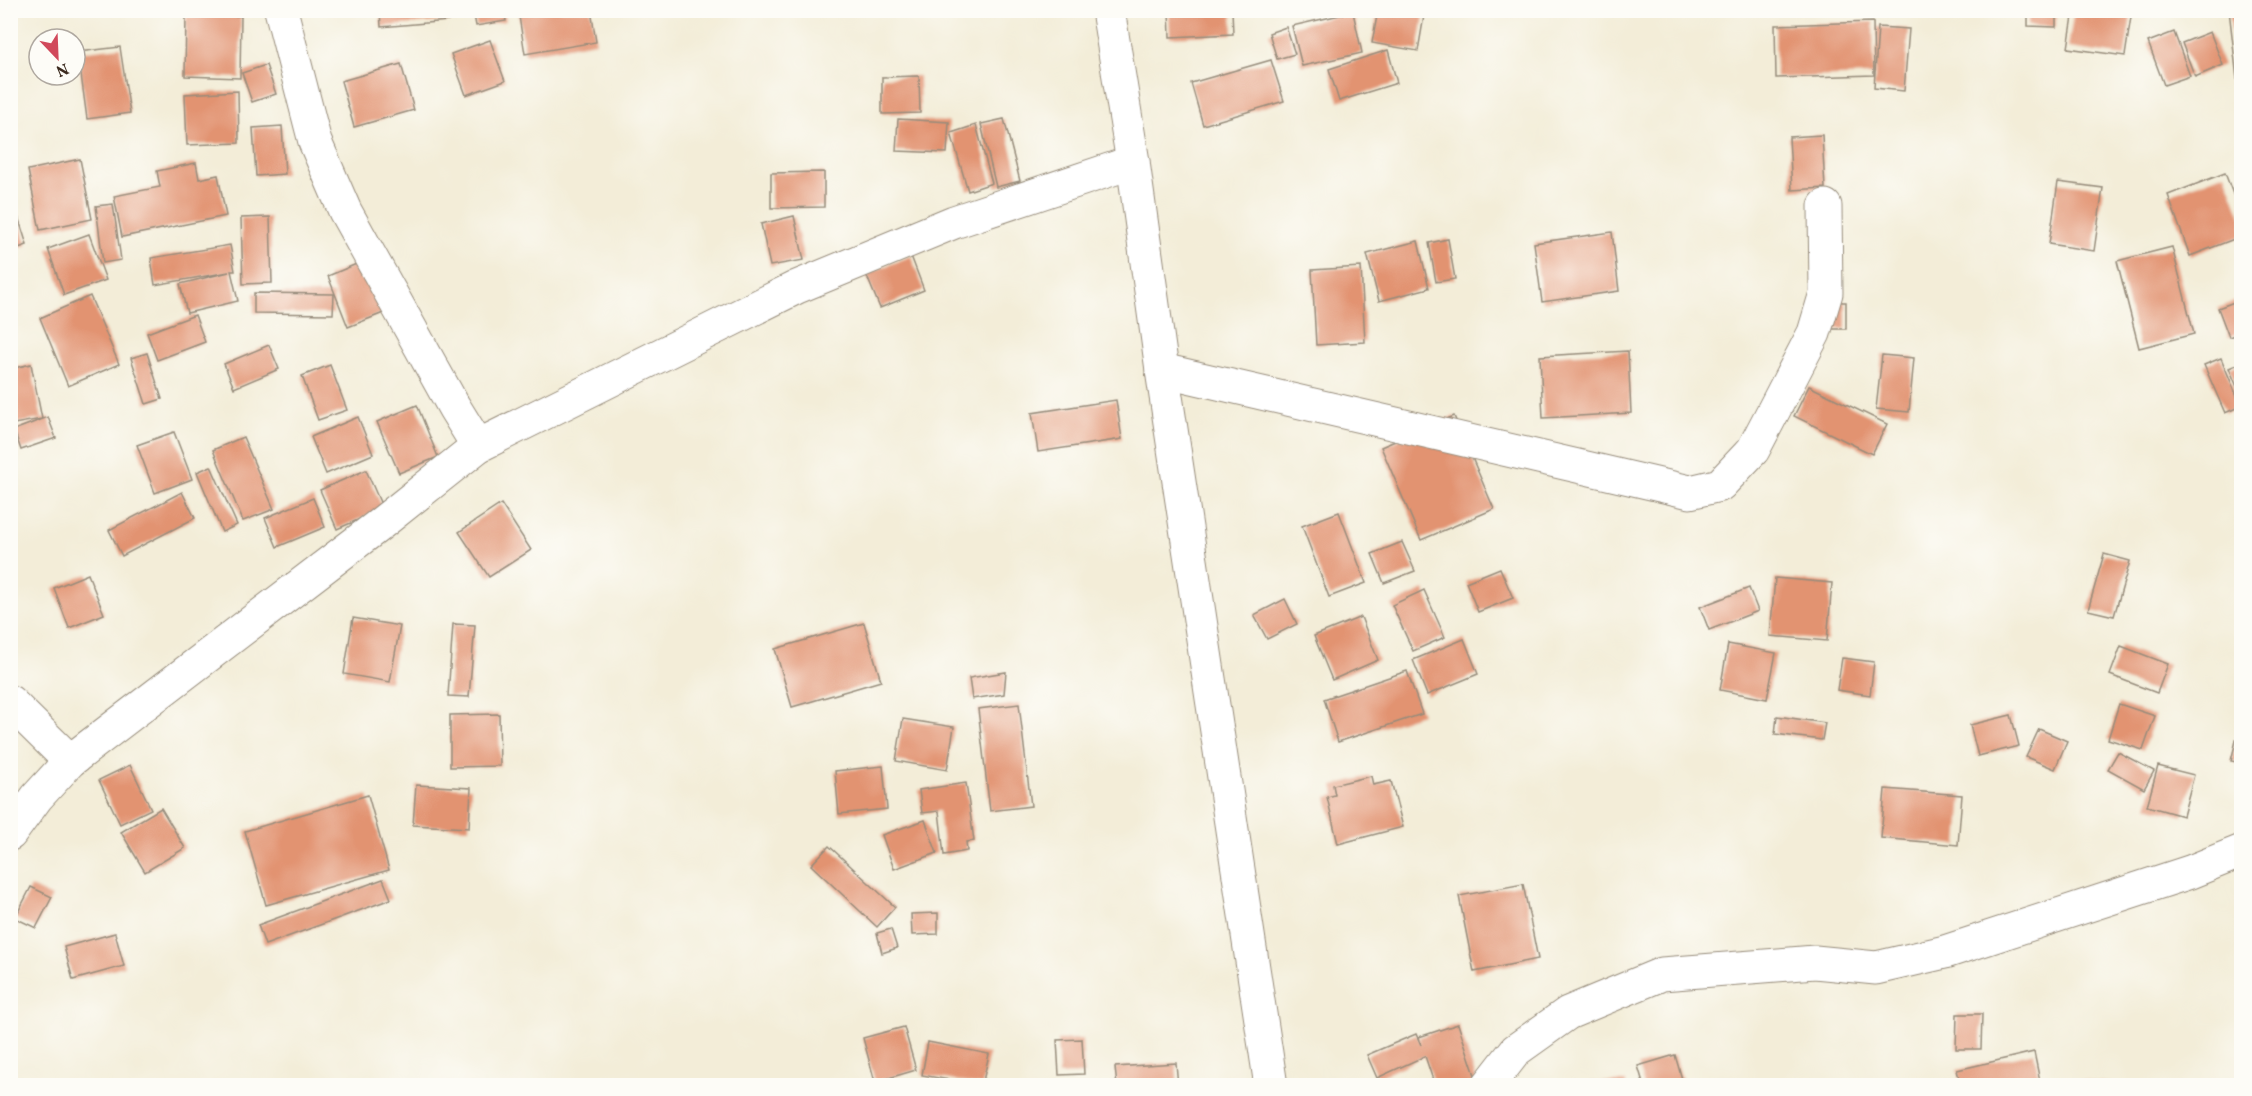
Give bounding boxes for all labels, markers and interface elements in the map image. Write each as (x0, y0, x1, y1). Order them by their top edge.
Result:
north arrow (27, 27, 87, 87)
text: N (52, 57, 72, 82)

